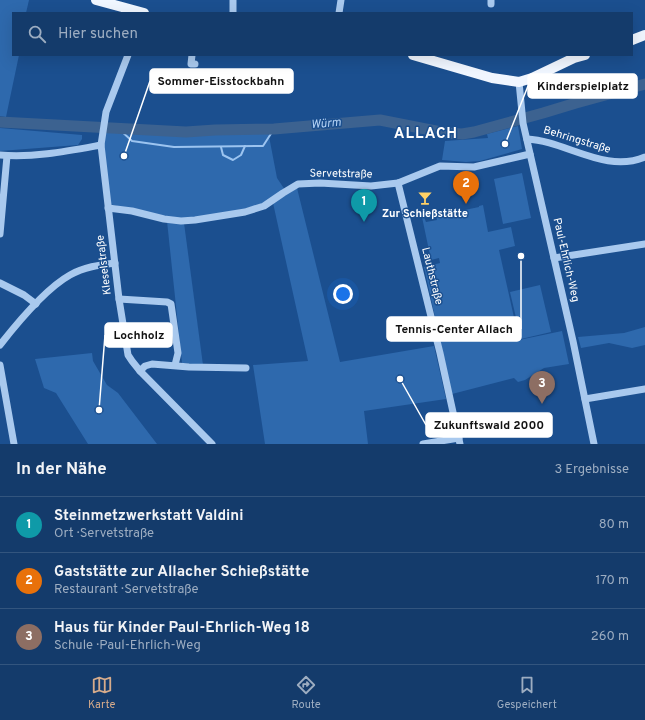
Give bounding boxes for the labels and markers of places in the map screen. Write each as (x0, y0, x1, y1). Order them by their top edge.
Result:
callout: Sommer-Eisstockbahn (150, 69, 293, 93)
callout: Kinderspielplatz (528, 74, 637, 98)
pin: 2 (453, 171, 479, 204)
pin: 1 (351, 189, 377, 222)
bar icon: Zur Schießstätte (417, 190, 433, 206)
place label: Zur Schießstätte (382, 207, 468, 221)
callout: Tennis-Center Allach (387, 317, 521, 341)
callout: Lochholz (105, 323, 172, 347)
pin: 3 (529, 371, 555, 404)
callout: Zukunftswald 2000 (426, 413, 552, 437)

